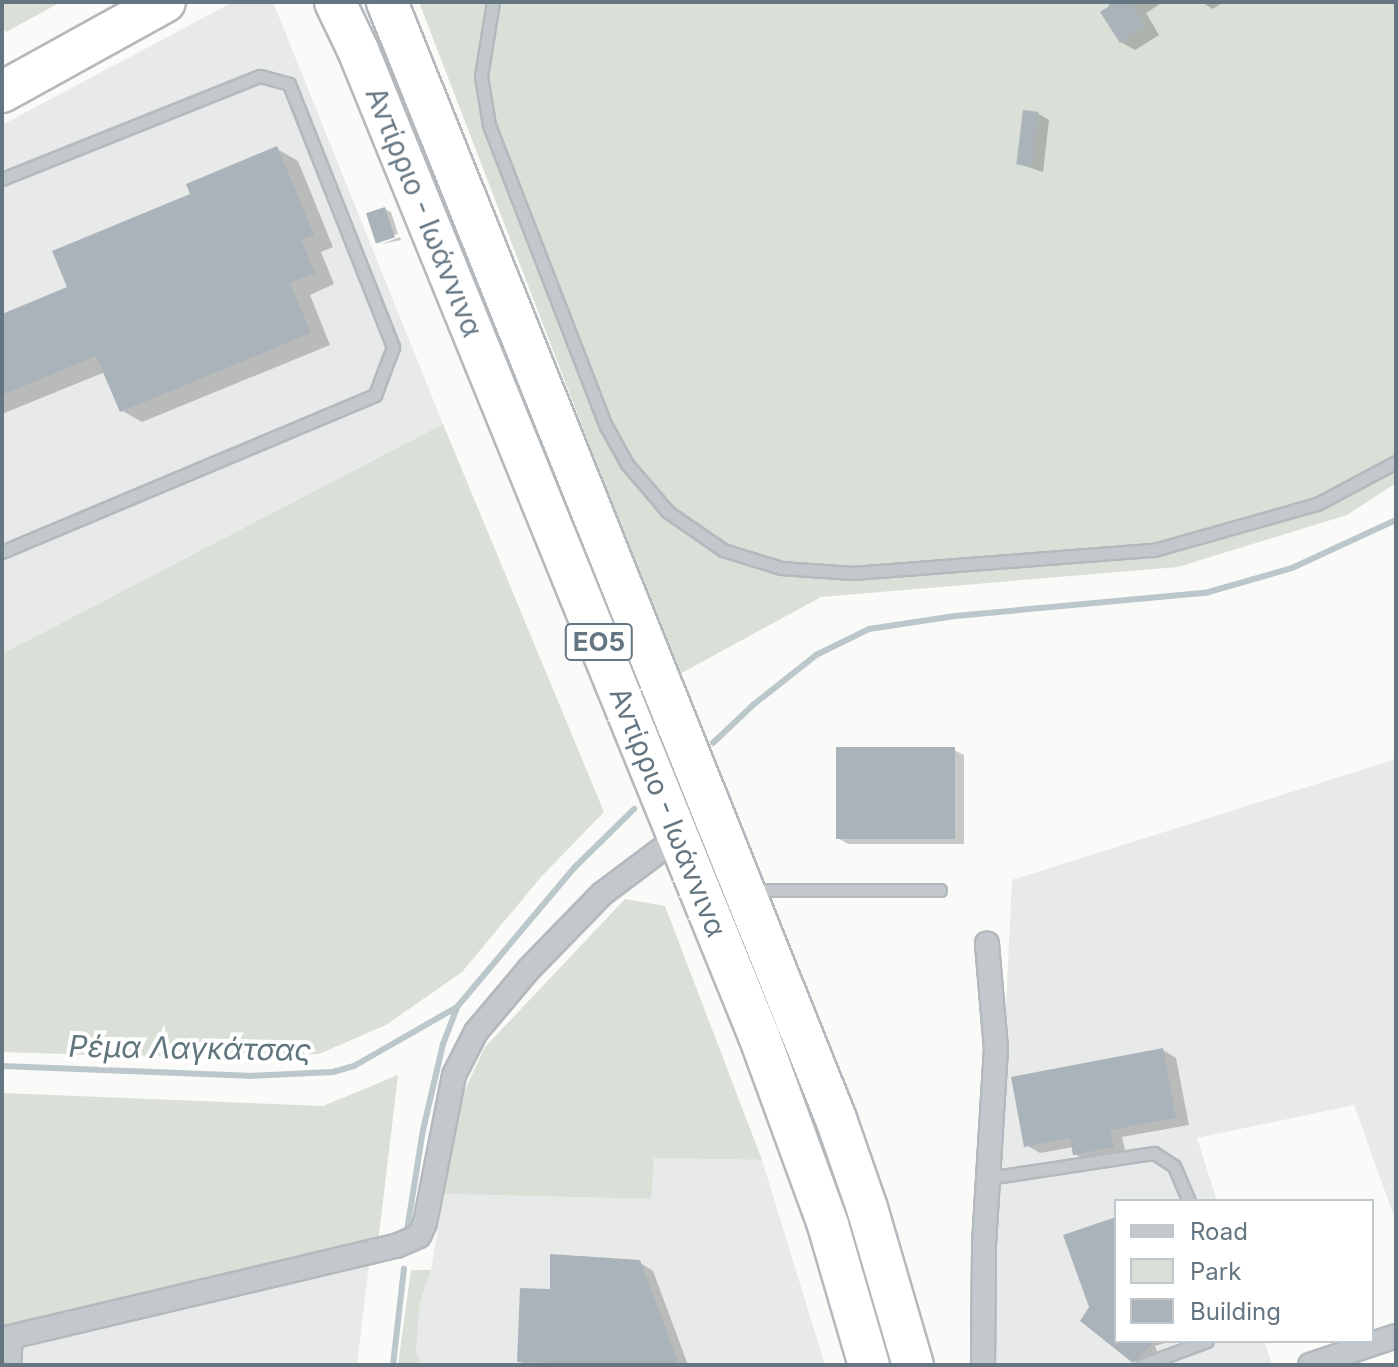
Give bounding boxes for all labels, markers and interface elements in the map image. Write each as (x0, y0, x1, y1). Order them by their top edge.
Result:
street label: Αντίρριο - Ιωάννινα (359, 82, 489, 342)
road number: ΕΟ5 (563, 620, 635, 664)
street label: Αντίρριο - Ιωάννινα (603, 682, 733, 942)
water label: Ρέμα Λαγκάτσας (68, 1028, 312, 1068)
legend (1114, 1199, 1374, 1343)
text: Road (1190, 1217, 1248, 1246)
text: Park (1190, 1257, 1241, 1286)
text: Building (1190, 1297, 1281, 1326)

